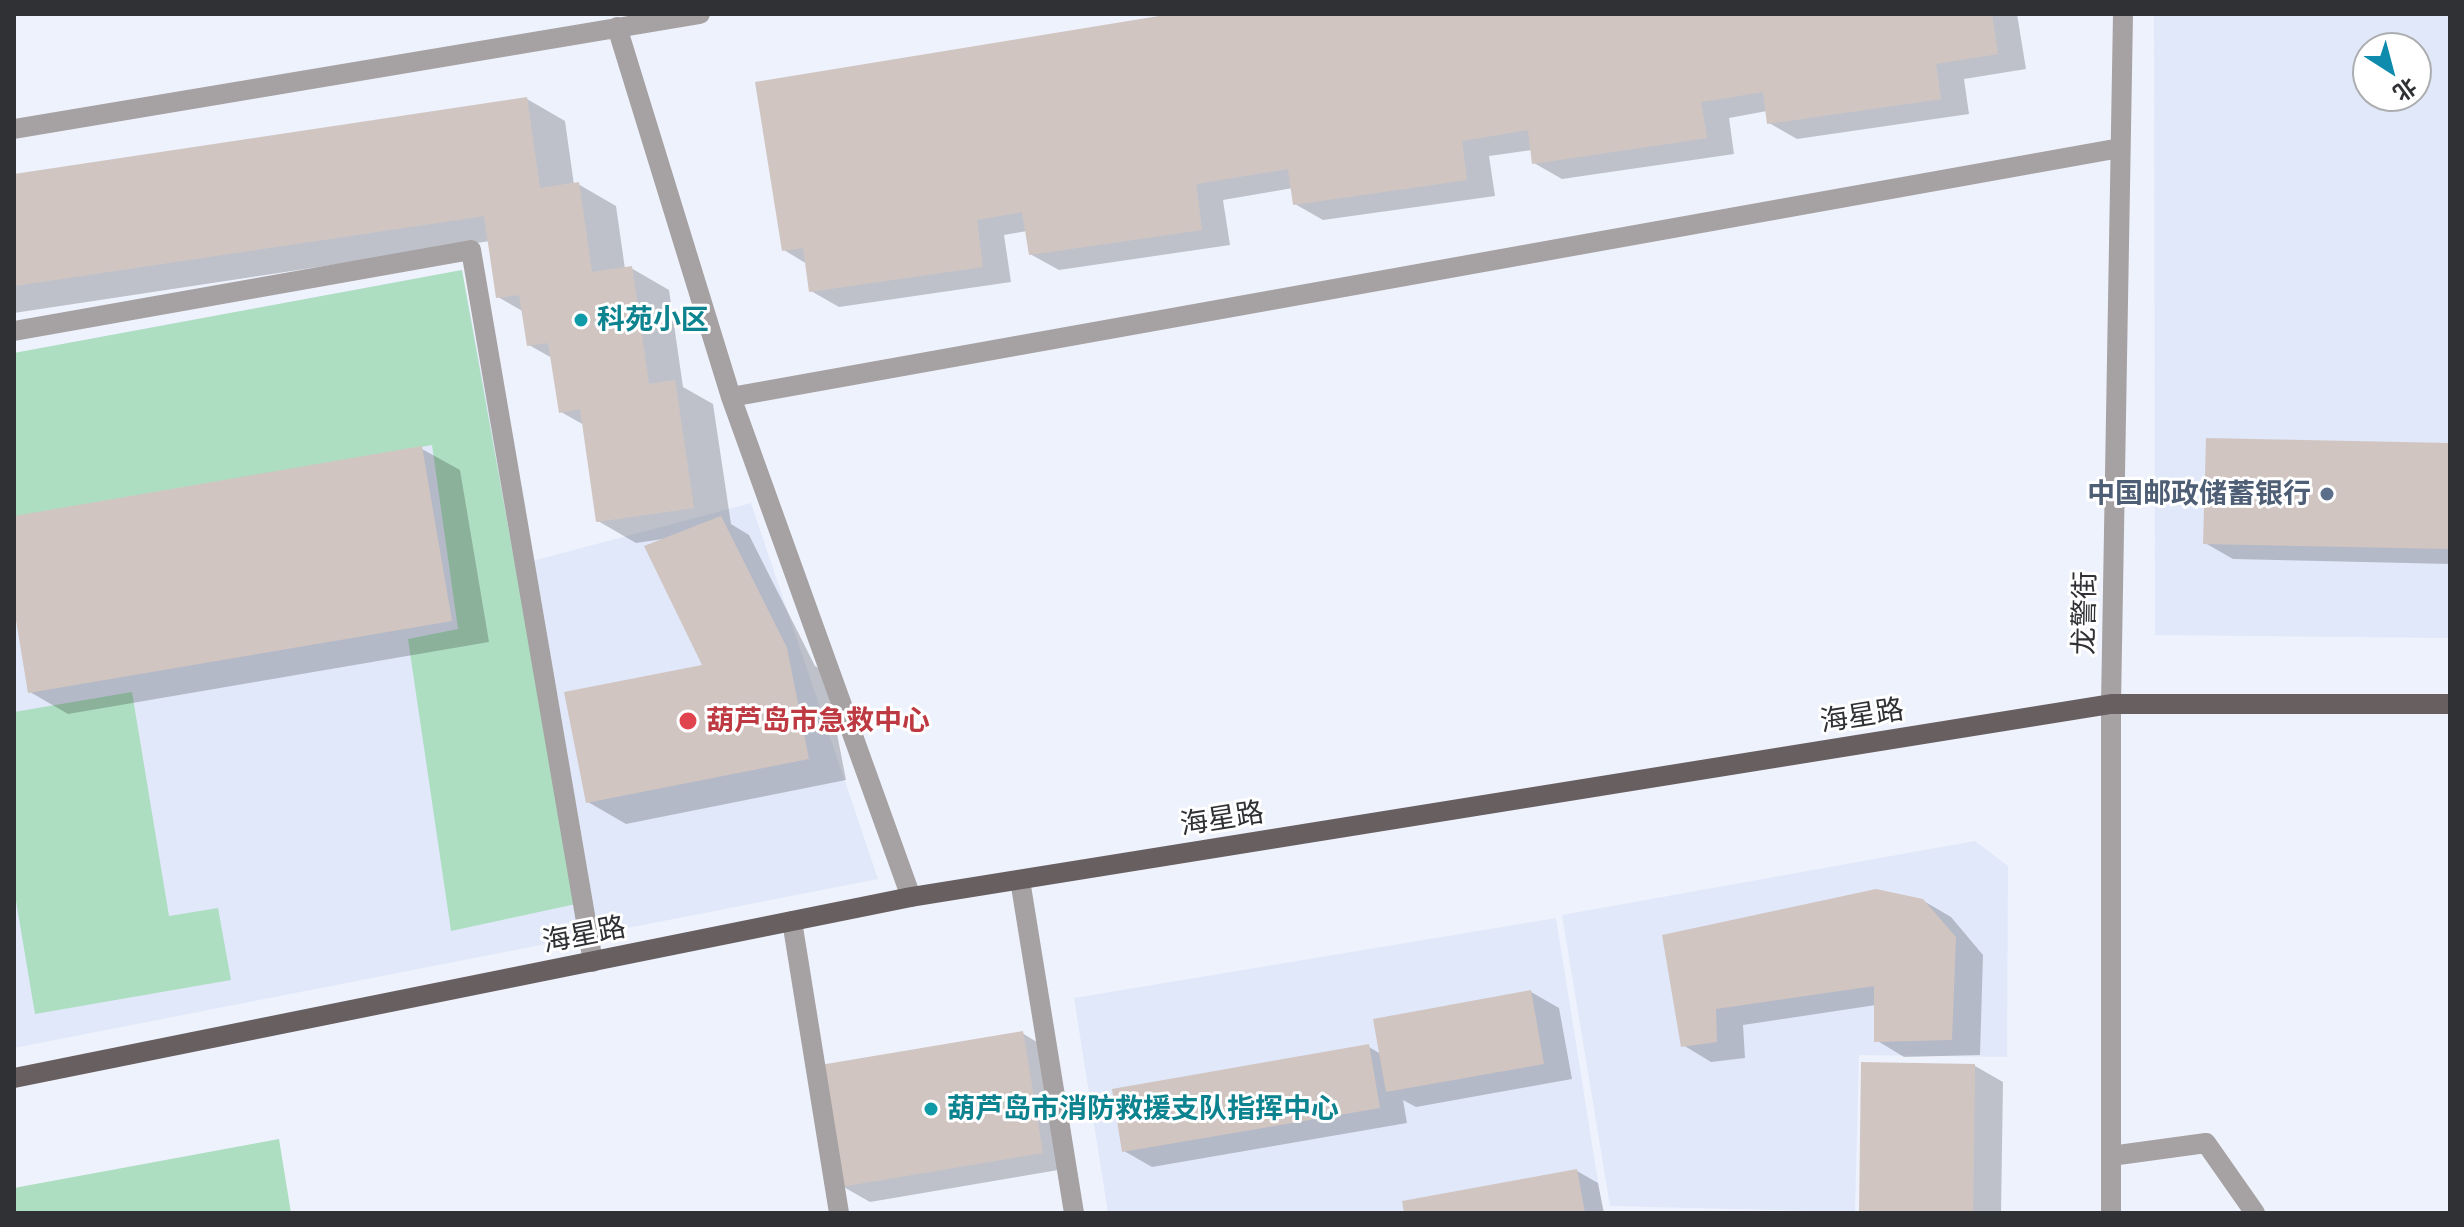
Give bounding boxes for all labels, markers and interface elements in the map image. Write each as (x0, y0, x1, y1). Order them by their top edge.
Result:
north arrow (2352, 32, 2432, 112)
text: 北 (2388, 73, 2421, 107)
place label: 科苑小区 (597, 303, 709, 337)
marker: 科苑小区 (572, 311, 590, 329)
place label: 中国邮政储蓄银行 (2087, 477, 2311, 511)
marker: 中国邮政储蓄银行 (2318, 485, 2336, 503)
street label: 龙警街 (2067, 571, 2103, 655)
street label: 海星路 (1818, 693, 1906, 739)
place label: 葫芦岛市急救中心 (706, 704, 930, 738)
marker: 葫芦岛市急救中心 (677, 710, 699, 732)
street label: 海星路 (1178, 796, 1266, 842)
street label: 海星路 (540, 910, 628, 960)
place label: 葫芦岛市消防救援支队指挥中心 (947, 1092, 1339, 1126)
marker: 葫芦岛市消防救援支队指挥中心 (922, 1100, 940, 1118)

